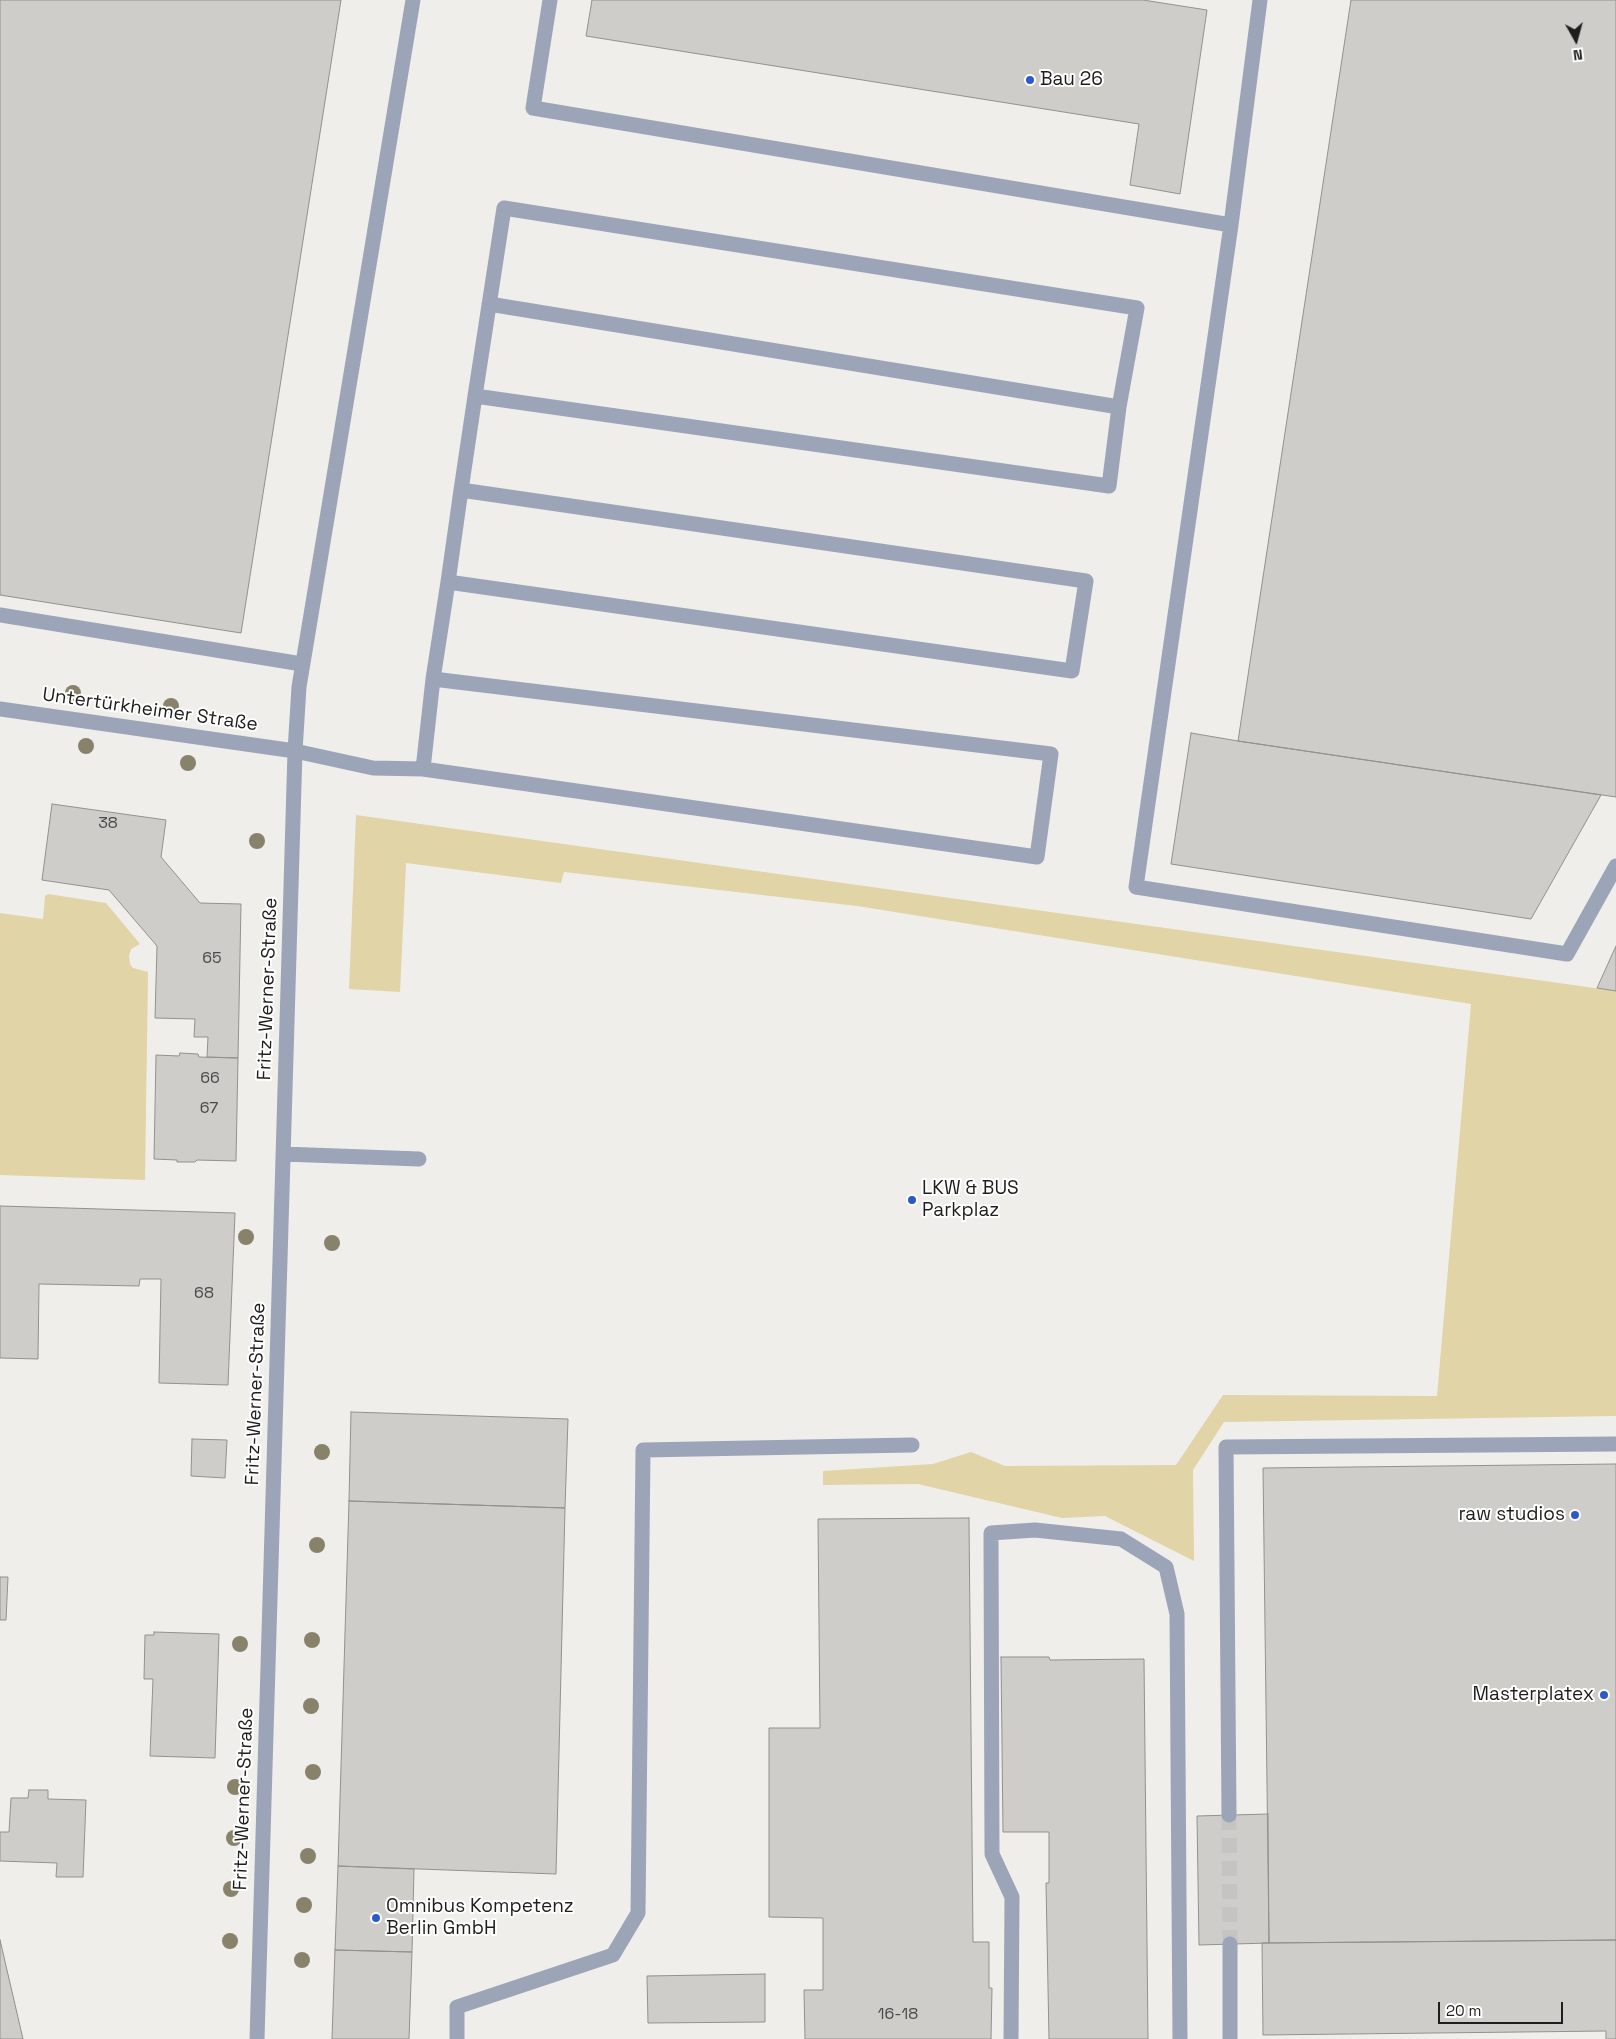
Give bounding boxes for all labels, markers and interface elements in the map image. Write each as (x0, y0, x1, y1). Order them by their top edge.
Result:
north arrow (1551, 15, 1601, 65)
text: N (1572, 45, 1584, 64)
place label: Bau 26 (1040, 69, 1103, 91)
marker: Bau 26 (1024, 74, 1036, 86)
street label: Untertürkheimer Straße (41, 684, 259, 736)
house number: 38 (98, 814, 118, 834)
street label: Fritz-Werner-Straße (253, 897, 283, 1081)
house number: 65 (202, 949, 222, 969)
house number: 66 (200, 1069, 220, 1089)
house number: 67 (200, 1099, 218, 1119)
place label: LKW & BUS Parkplaz (922, 1178, 1019, 1222)
marker: LKW & BUS Parkplaz (906, 1194, 918, 1206)
house number: 68 (194, 1284, 214, 1304)
street label: Fritz-Werner-Straße (241, 1302, 271, 1486)
place label: raw studios (1459, 1504, 1565, 1526)
marker: raw studios (1569, 1509, 1581, 1521)
place label: Masterplatex (1473, 1684, 1594, 1706)
marker: Masterplatex (1598, 1689, 1610, 1701)
street label: Fritz-Werner-Straße (229, 1707, 259, 1891)
place label: Omnibus Kompetenz Berlin GmbH (386, 1896, 574, 1940)
marker: Omnibus Kompetenz Berlin GmbH (370, 1912, 382, 1924)
scale bar (1441, 1992, 1566, 2024)
text: 20 m (1446, 2001, 1481, 2020)
house number: 16-18 (878, 2005, 918, 2025)

